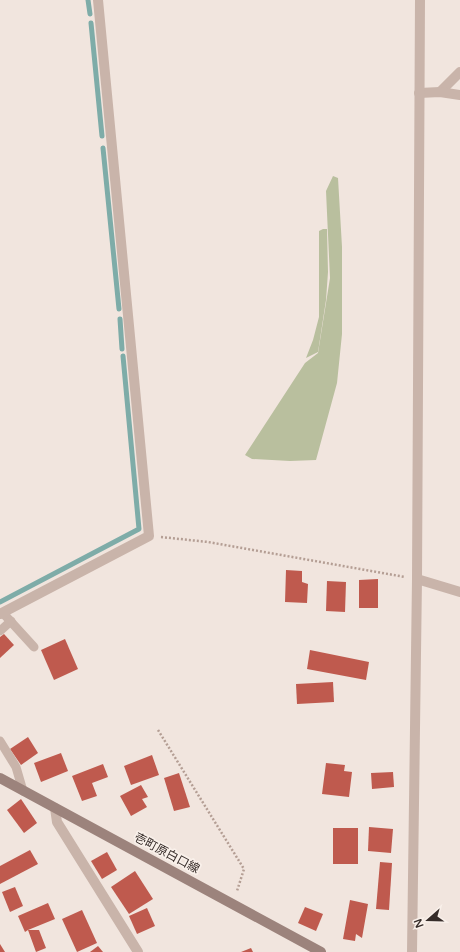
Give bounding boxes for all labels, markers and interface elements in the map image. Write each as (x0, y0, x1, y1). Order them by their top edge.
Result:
street label: 壱町原白口線 (132, 830, 202, 876)
north arrow (408, 900, 448, 940)
text: N (411, 917, 427, 930)

